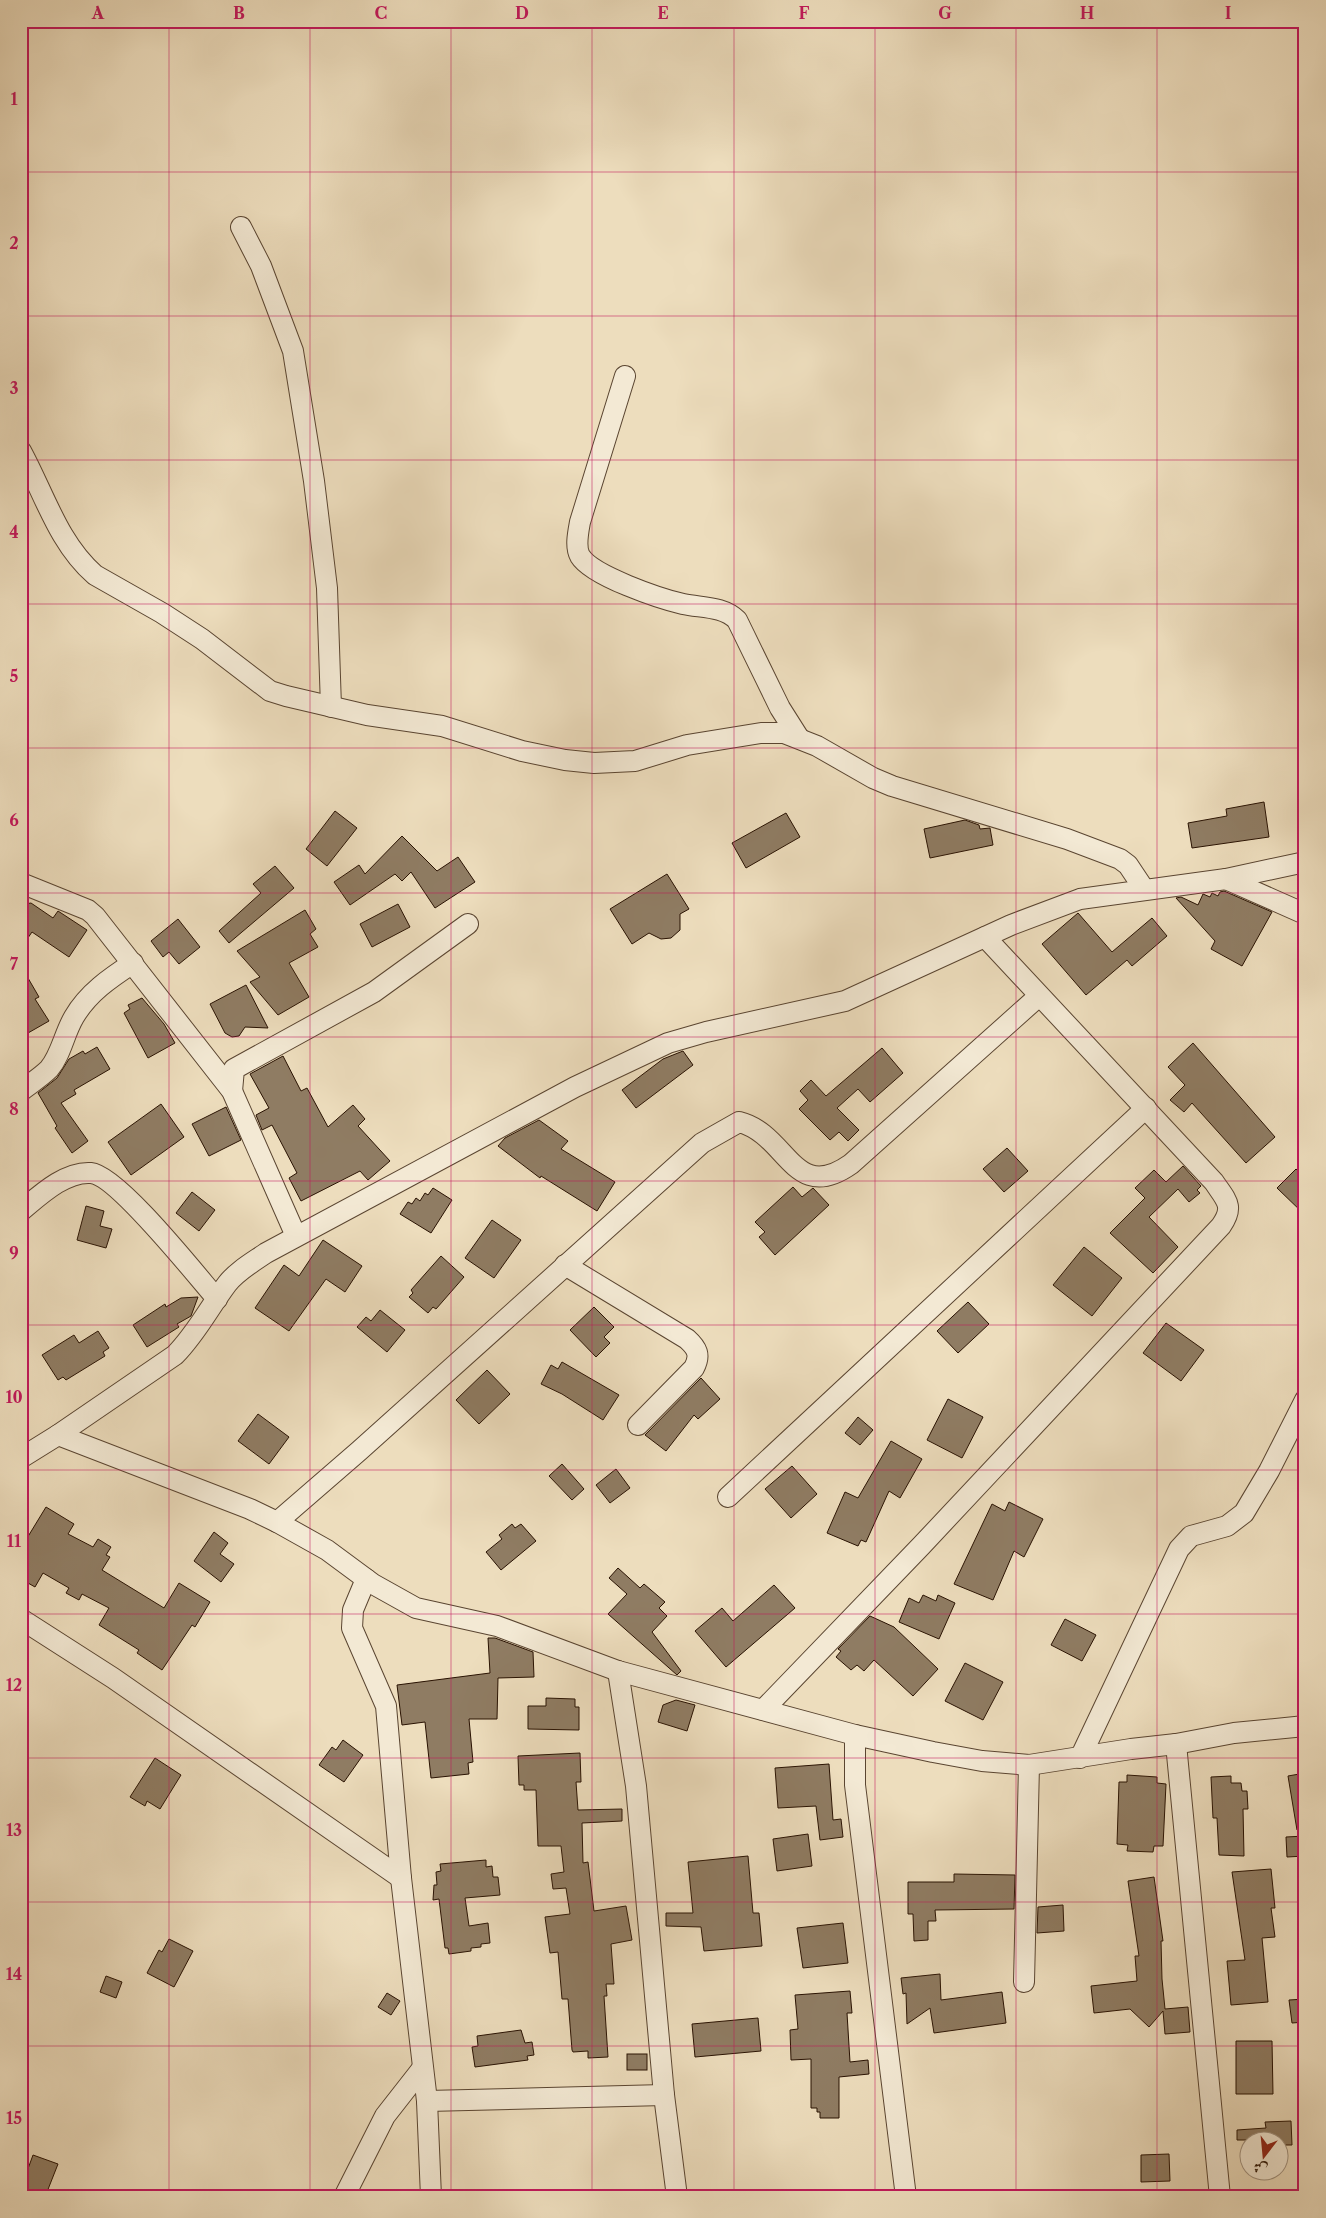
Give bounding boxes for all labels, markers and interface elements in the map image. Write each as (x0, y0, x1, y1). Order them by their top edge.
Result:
text: A (91, 3, 105, 23)
text: B (233, 3, 245, 23)
text: C (375, 3, 387, 23)
text: D (515, 3, 529, 23)
text: E (657, 3, 669, 23)
text: F (799, 3, 810, 23)
text: G (938, 3, 952, 23)
text: H (1080, 3, 1094, 23)
text: I (1225, 3, 1232, 23)
text: 1 (10, 89, 18, 109)
text: 2 (9, 233, 19, 253)
text: 3 (9, 378, 19, 398)
text: 4 (9, 522, 19, 542)
text: 5 (10, 666, 19, 686)
text: 6 (9, 810, 19, 830)
text: 7 (10, 954, 19, 974)
text: 8 (9, 1099, 19, 1119)
text: 9 (9, 1243, 19, 1263)
text: 10 (5, 1387, 23, 1407)
text: 11 (7, 1531, 22, 1551)
text: 12 (6, 1675, 22, 1695)
text: 13 (6, 1820, 22, 1840)
text: 14 (6, 1964, 22, 1984)
text: 15 (6, 2108, 22, 2128)
north arrow (1238, 2130, 1288, 2180)
text: ش (1251, 2158, 1270, 2179)

